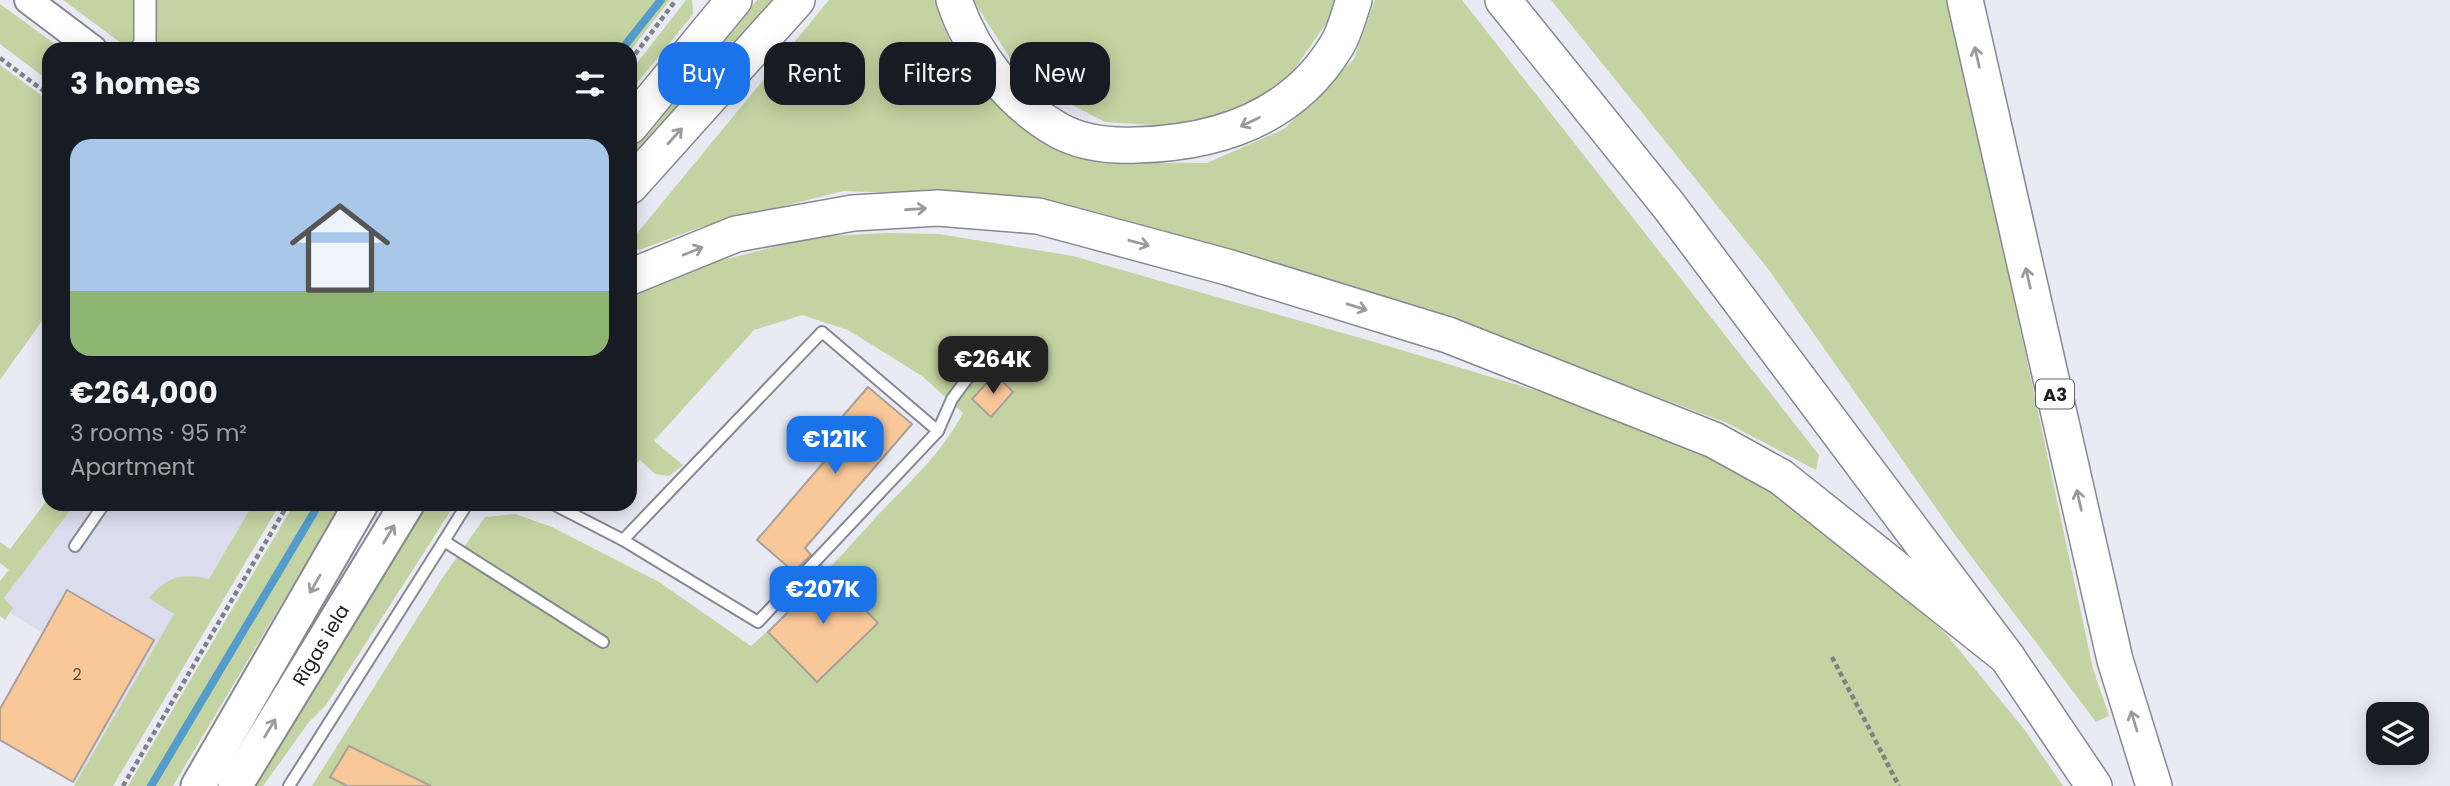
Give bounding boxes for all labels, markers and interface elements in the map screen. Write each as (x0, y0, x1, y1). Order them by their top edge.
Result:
chip: Buy (658, 42, 750, 105)
chip: Rent (764, 42, 865, 105)
chip: Filters (879, 42, 996, 105)
chip: New (1010, 42, 1110, 105)
one-way arrow (1970, 46, 1984, 69)
text: 3 homes (70, 62, 201, 105)
icon: filters (571, 65, 609, 103)
one-way arrow (1240, 116, 1261, 129)
one-way arrow (667, 127, 683, 145)
icon: home (277, 185, 403, 311)
one-way arrow (904, 202, 926, 215)
one-way arrow (1127, 237, 1150, 250)
one-way arrow (682, 244, 704, 257)
one-way arrow (2021, 267, 2034, 290)
one-way arrow (1346, 301, 1368, 314)
pin: €264K (944, 336, 1042, 396)
text: €264K (954, 343, 1032, 375)
text: €264,000 (70, 371, 218, 414)
road number: A3 (2036, 380, 2074, 408)
pin: €121K (786, 416, 884, 476)
text: 3 rooms · 95 m² (70, 417, 247, 449)
text: €121K (803, 423, 867, 455)
text: Apartment (70, 451, 195, 483)
one-way arrow (2071, 489, 2085, 512)
one-way arrow (382, 524, 396, 544)
pin: €207K (774, 566, 872, 626)
text: €207K (786, 573, 860, 605)
one-way arrow (308, 574, 322, 594)
street label: Rīgas iela (286, 599, 356, 691)
house number: 2 (72, 663, 82, 686)
map controls (2366, 702, 2429, 765)
button: layers (2366, 702, 2429, 765)
one-way arrow (2126, 710, 2139, 732)
one-way arrow (264, 718, 278, 738)

